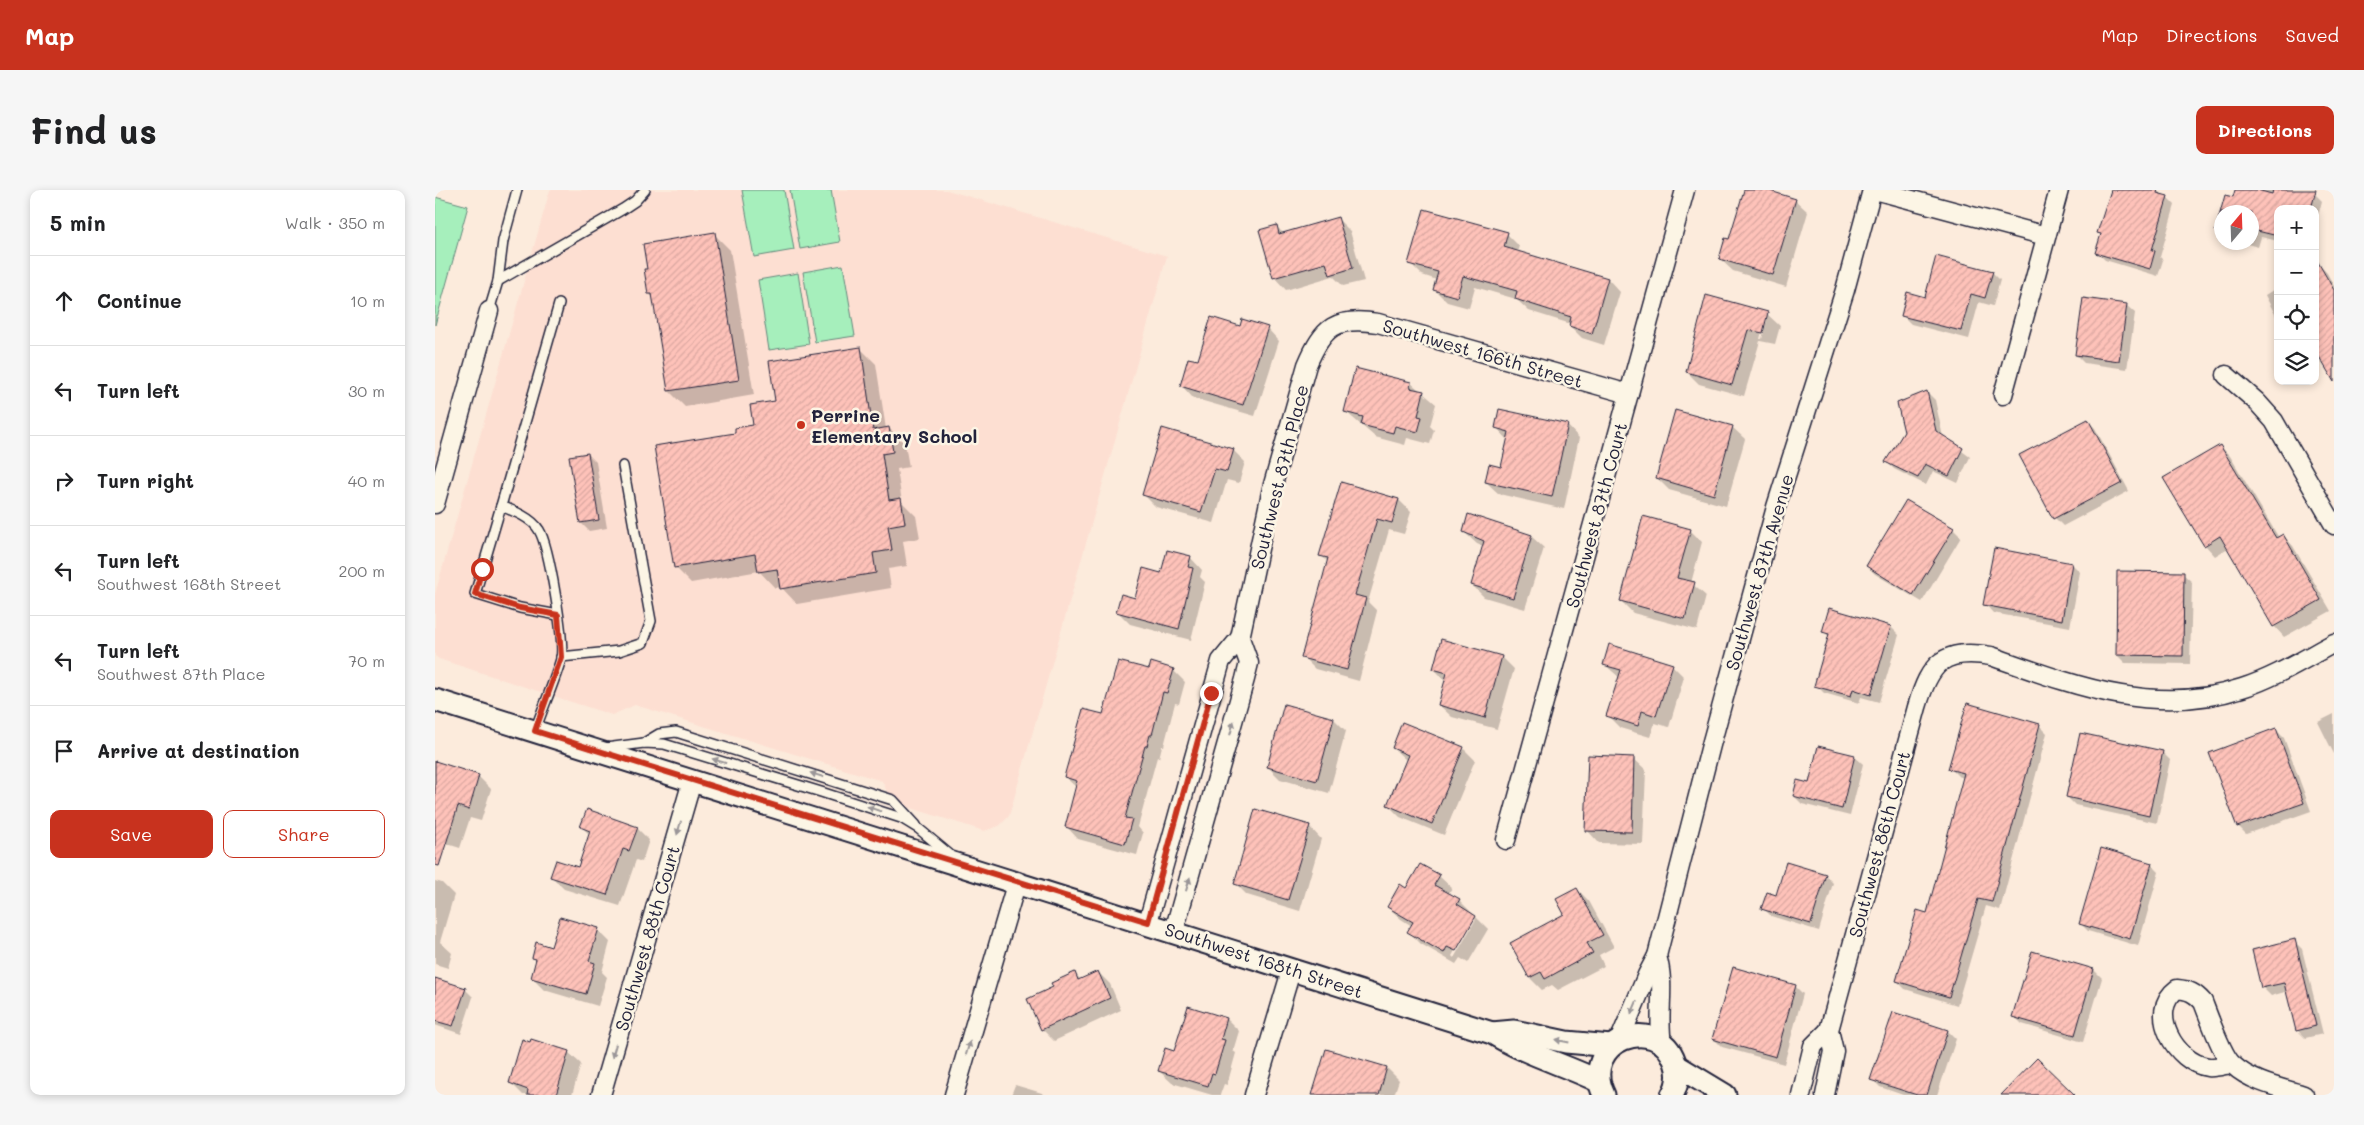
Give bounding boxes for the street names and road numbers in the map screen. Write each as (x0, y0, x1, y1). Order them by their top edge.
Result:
street label: Southwest 166th Street (1380, 313, 1586, 393)
street label: Southwest 87th Place (1244, 382, 1314, 572)
street label: Southwest 87th Court (1560, 419, 1632, 611)
street label: Southwest 87th Avenue (1719, 471, 1799, 673)
street label: Southwest 86th Court (1843, 748, 1915, 940)
street label: Southwest 88th Court (609, 842, 685, 1034)
street label: Southwest 168th Street (1162, 917, 1366, 1003)

